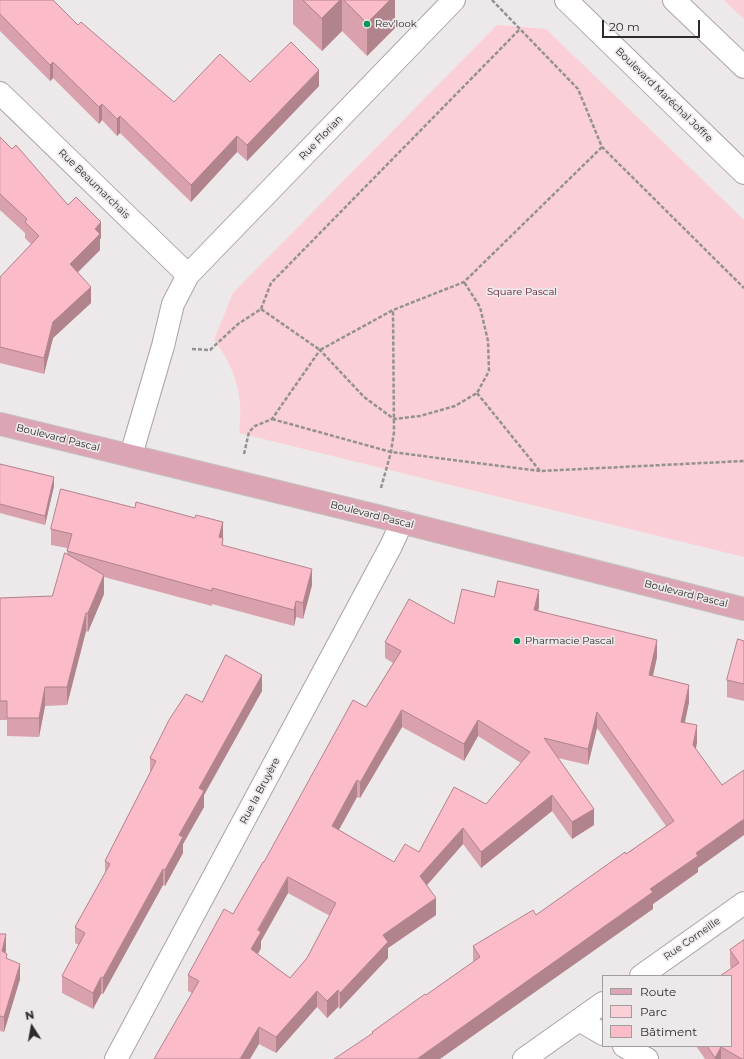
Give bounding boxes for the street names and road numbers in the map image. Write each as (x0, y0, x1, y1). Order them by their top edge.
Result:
street label: Boulevard Maréchal Joffre (613, 45, 715, 145)
street label: Rue Florian (297, 113, 345, 163)
street label: Rue Beaumarchais (56, 147, 132, 221)
street label: Boulevard Pascal (15, 422, 101, 454)
street label: Boulevard Pascal (329, 499, 415, 531)
street label: Boulevard Pascal (643, 578, 729, 610)
street label: Rue la Bruyère (238, 756, 282, 826)
street label: Rue Corneille (661, 915, 723, 963)

